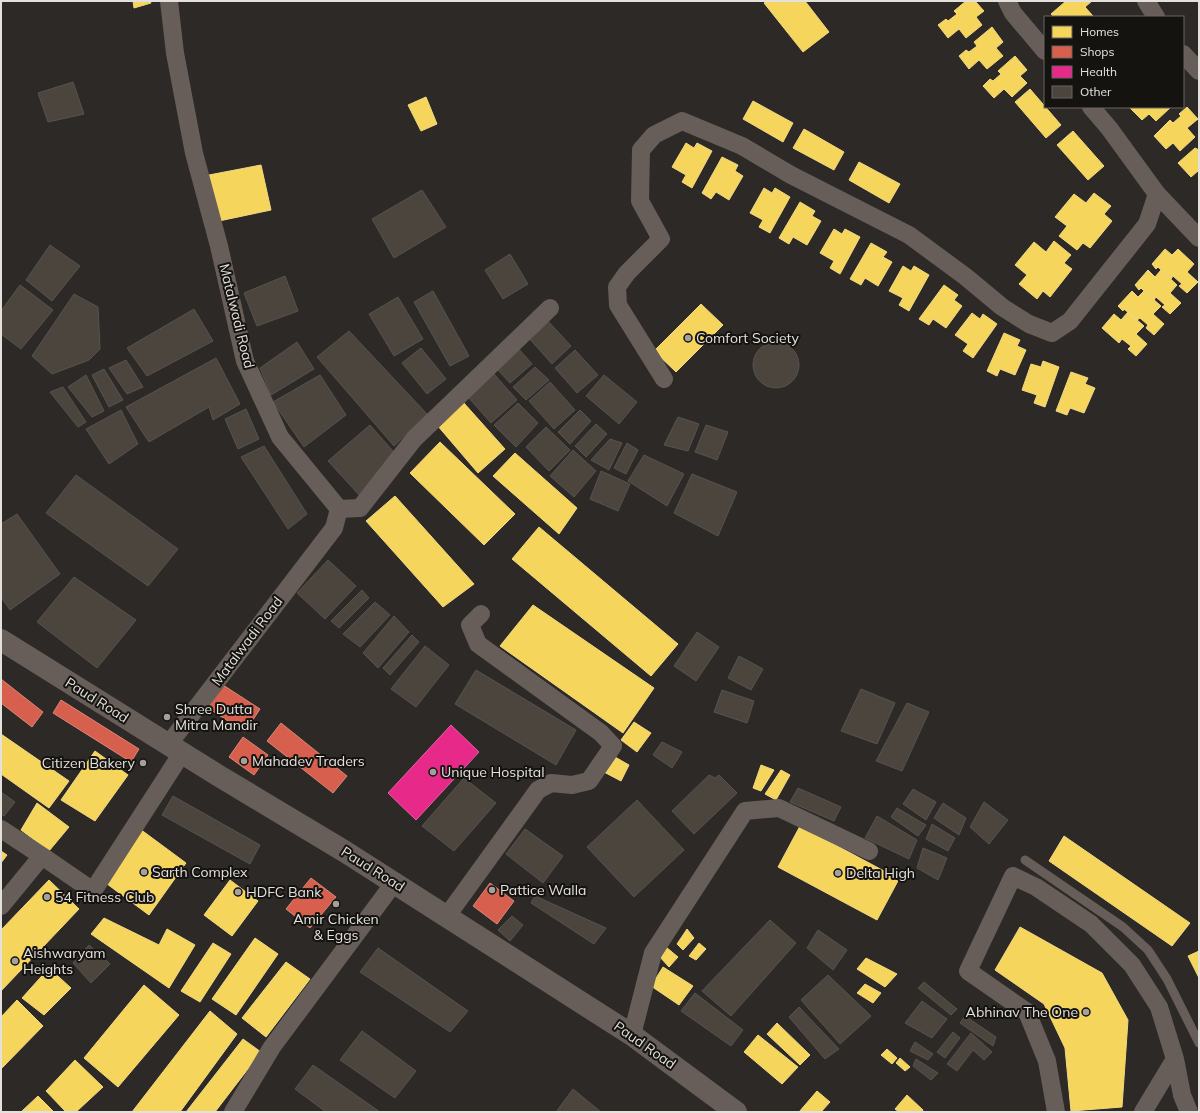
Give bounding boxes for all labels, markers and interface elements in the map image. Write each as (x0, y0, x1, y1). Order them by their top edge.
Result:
legend (1044, 16, 1184, 108)
text: Homes (1080, 24, 1119, 39)
text: Shops (1080, 44, 1115, 59)
text: Health (1080, 64, 1117, 79)
text: Other (1080, 84, 1112, 99)
street label: Matalwadi Road (215, 262, 259, 370)
place label: Comfort Society (696, 329, 799, 347)
marker: Comfort Society (683, 333, 693, 343)
street label: Matalwadi Road (208, 593, 286, 689)
street label: Paud Road (62, 673, 132, 727)
place label: Shree Dutta Mitra Mandir (175, 700, 259, 734)
marker: Shree Dutta Mitra Mandir (162, 712, 172, 722)
place label: Mahadev Traders (252, 752, 365, 770)
place label: Citizen Bakery (42, 754, 136, 772)
marker: Mahadev Traders (239, 756, 249, 766)
marker: Citizen Bakery (138, 758, 148, 768)
place label: Unique Hospital (441, 763, 545, 781)
marker: Unique Hospital (428, 767, 438, 777)
street label: Paud Road (338, 842, 408, 896)
place label: Sarth Complex (152, 863, 248, 881)
place label: Delta High (846, 864, 915, 882)
marker: Sarth Complex (139, 867, 149, 877)
marker: Delta High (833, 868, 843, 878)
place label: Pattice Walla (500, 881, 586, 899)
place label: HDFC Bank (246, 883, 322, 901)
marker: Pattice Walla (487, 885, 497, 895)
marker: HDFC Bank (233, 887, 243, 897)
place label: 54 Fitness Club (55, 888, 154, 906)
marker: 54 Fitness Club (42, 892, 52, 902)
marker: Amir Chicken & Eggs (331, 899, 341, 909)
place label: Amir Chicken & Eggs (293, 910, 379, 944)
place label: Aishwaryam Heights (23, 944, 106, 978)
marker: Aishwaryam Heights (10, 956, 20, 966)
place label: Abhinav The One (966, 1003, 1078, 1021)
marker: Abhinav The One (1081, 1007, 1091, 1017)
street label: Paud Road (610, 1017, 680, 1073)

